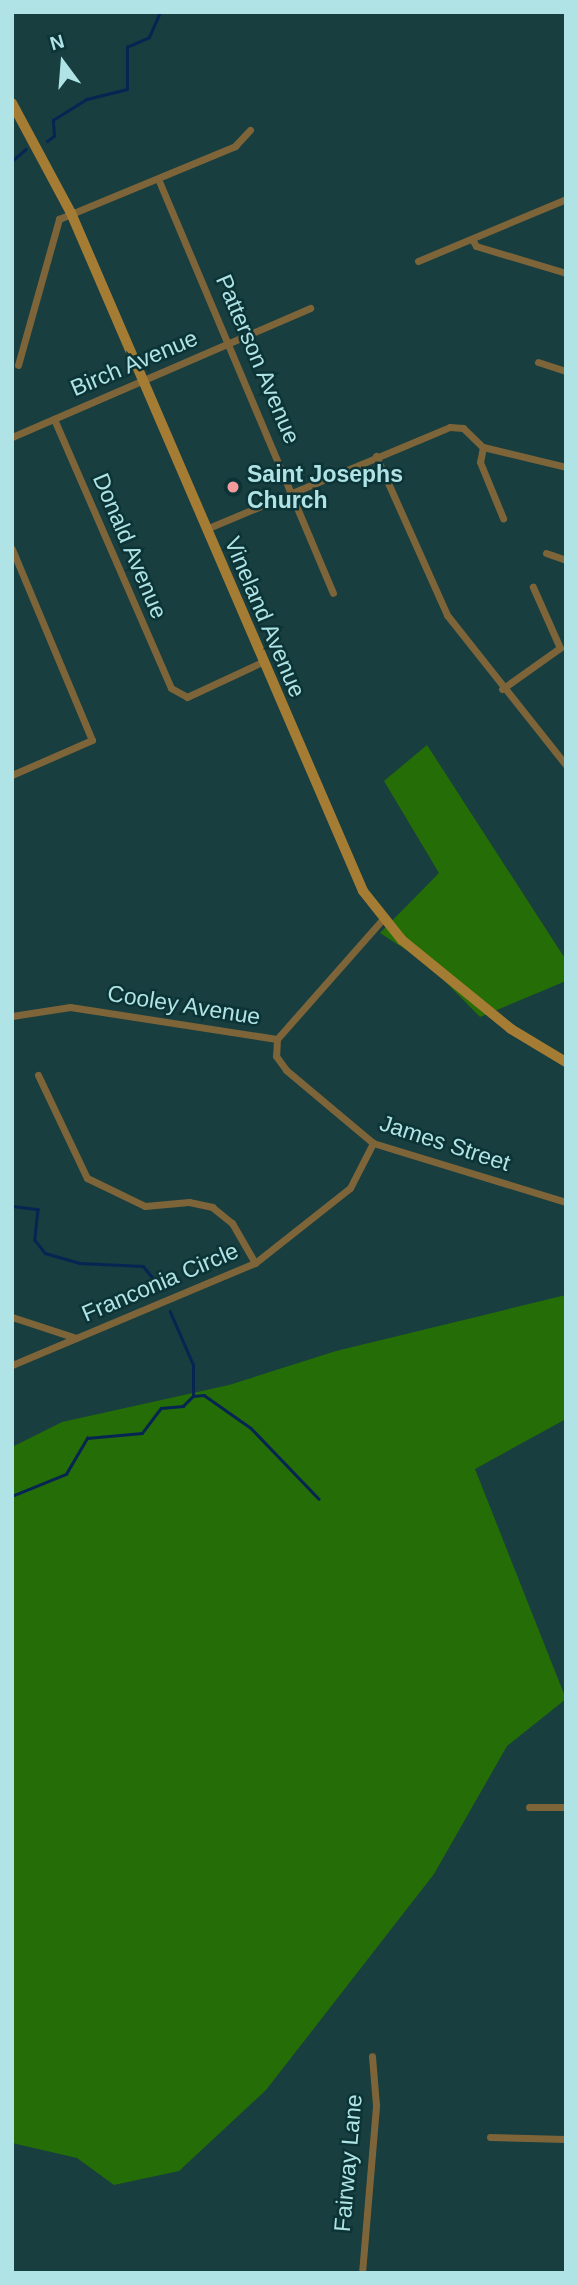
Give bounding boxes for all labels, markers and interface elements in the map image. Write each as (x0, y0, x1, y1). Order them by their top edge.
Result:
north arrow (28, 28, 98, 98)
text: N (48, 30, 67, 54)
street label: Patterson Avenue (210, 270, 306, 448)
street label: Birch Avenue (66, 324, 202, 402)
place label: Saint Josephs Church (247, 460, 403, 514)
street label: Donald Avenue (87, 468, 173, 624)
marker: Saint Josephs Church (225, 479, 241, 495)
street label: Vineland Avenue (218, 532, 312, 702)
street label: Cooley Avenue (105, 979, 263, 1031)
street label: James Street (376, 1109, 514, 1177)
street label: Franconia Circle (78, 1237, 242, 1327)
street label: Fairway Lane (328, 2093, 368, 2233)

